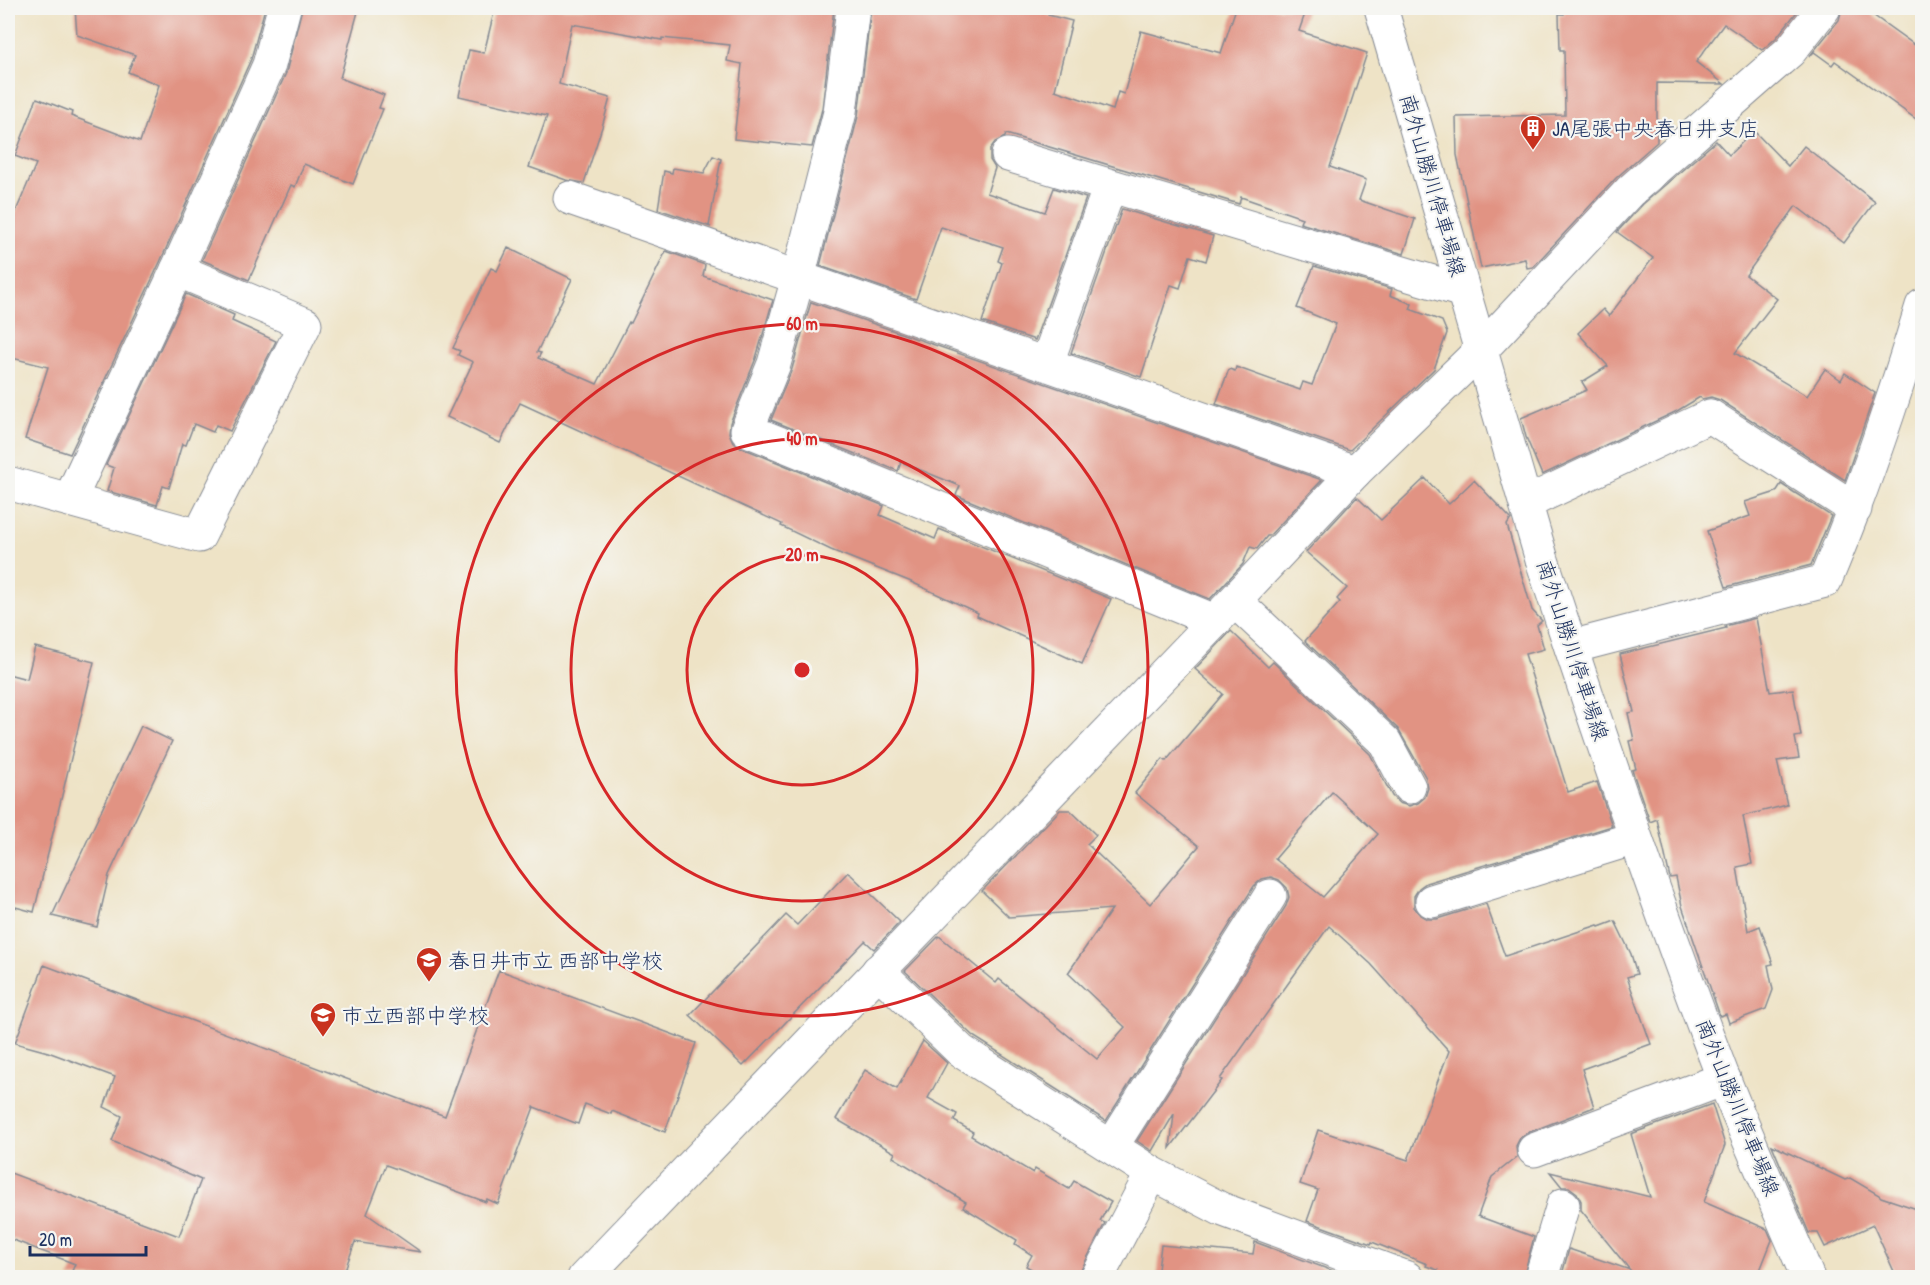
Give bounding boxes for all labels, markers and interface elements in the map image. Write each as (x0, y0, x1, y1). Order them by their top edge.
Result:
street label: 南外山勝川停車場線 (1393, 90, 1473, 280)
building icon: JA尾張中央春日井支店 (1518, 113, 1548, 151)
place label: JA尾張中央春日井支店 (1552, 114, 1759, 143)
text: 60 m (786, 311, 818, 336)
text: 40 m (786, 426, 818, 451)
text: 20 m (786, 542, 818, 567)
street label: 南外山勝川停車場線 (1530, 556, 1616, 744)
centre of rings (792, 660, 812, 680)
school or university icon: 春日井市立 西部中学校 (414, 945, 444, 983)
place label: 春日井市立 西部中学校 (448, 946, 663, 975)
school or university icon: 市立西部中学校 (308, 1000, 338, 1038)
place label: 市立西部中学校 (342, 1001, 489, 1030)
street label: 南外山勝川停車場線 (1689, 1014, 1787, 1200)
scale bar (30, 1219, 146, 1257)
text: 20 m (39, 1227, 72, 1252)

